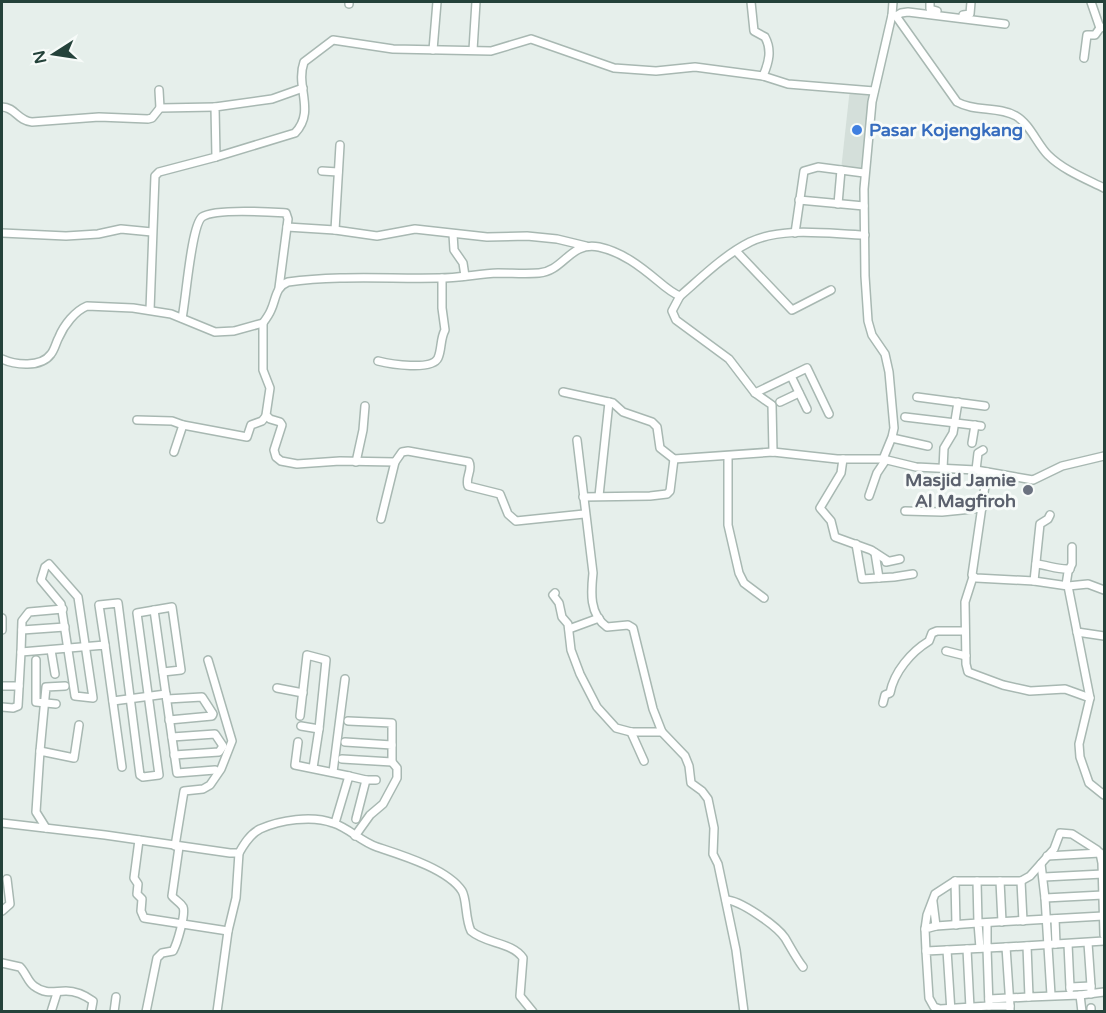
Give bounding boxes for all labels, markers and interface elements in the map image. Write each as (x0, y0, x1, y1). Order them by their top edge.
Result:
north arrow (24, 24, 84, 84)
text: N (29, 49, 51, 65)
place label: Pasar Kojengkang (869, 119, 1023, 141)
marker: Pasar Kojengkang (850, 123, 864, 137)
place label: Masjid Jamie Al Magfiroh (905, 469, 1016, 512)
marker: Masjid Jamie Al Magfiroh (1021, 483, 1035, 497)

